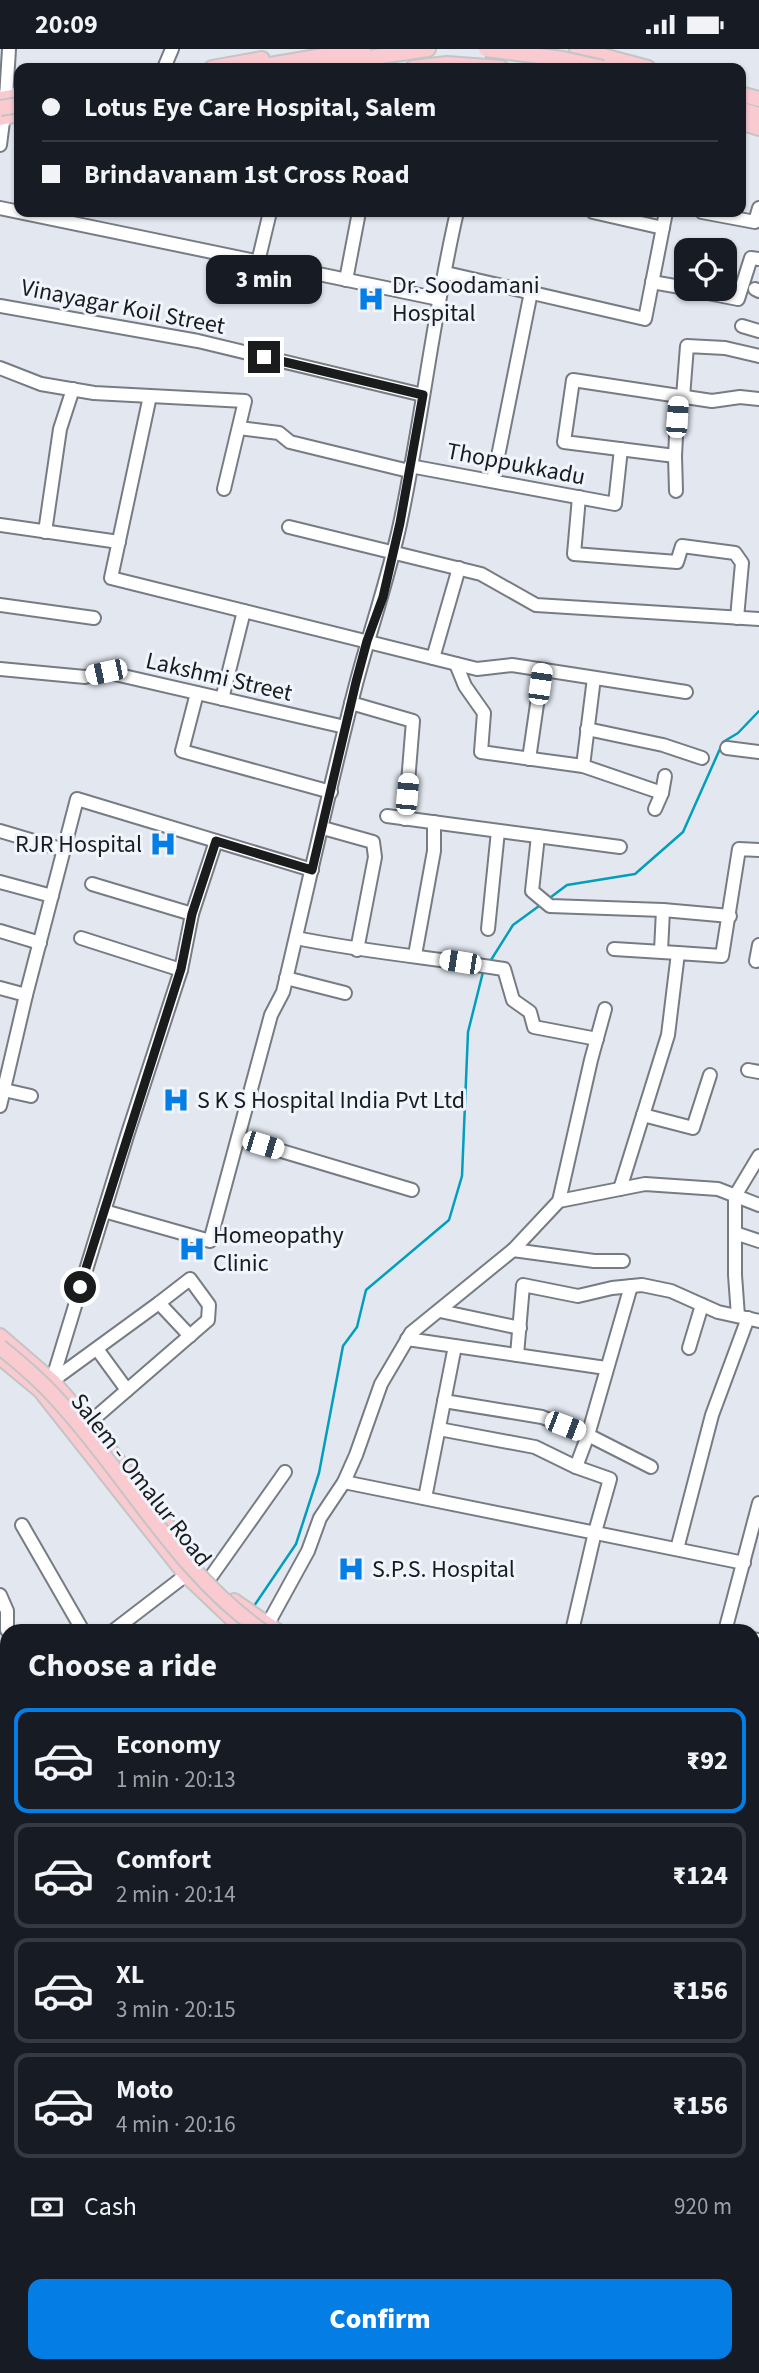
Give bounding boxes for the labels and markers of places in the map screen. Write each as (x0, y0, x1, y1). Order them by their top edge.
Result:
place label: Dr. Soodamani Hospital (392, 268, 540, 331)
hospital icon: Dr. Soodamani Hospital (356, 284, 386, 314)
place label: RJR Hospital (15, 827, 142, 862)
hospital icon: RJR Hospital (148, 829, 178, 859)
place label: S K S Hospital India Pvt Ltd (197, 1083, 465, 1118)
hospital icon: S K S Hospital India Pvt Ltd (161, 1085, 191, 1115)
place label: Homeopathy Clinic (213, 1218, 344, 1281)
hospital icon: Homeopathy Clinic (177, 1234, 207, 1264)
place label: S.P.S. Hospital (372, 1552, 515, 1587)
hospital icon: S.P.S. Hospital (336, 1554, 366, 1584)

